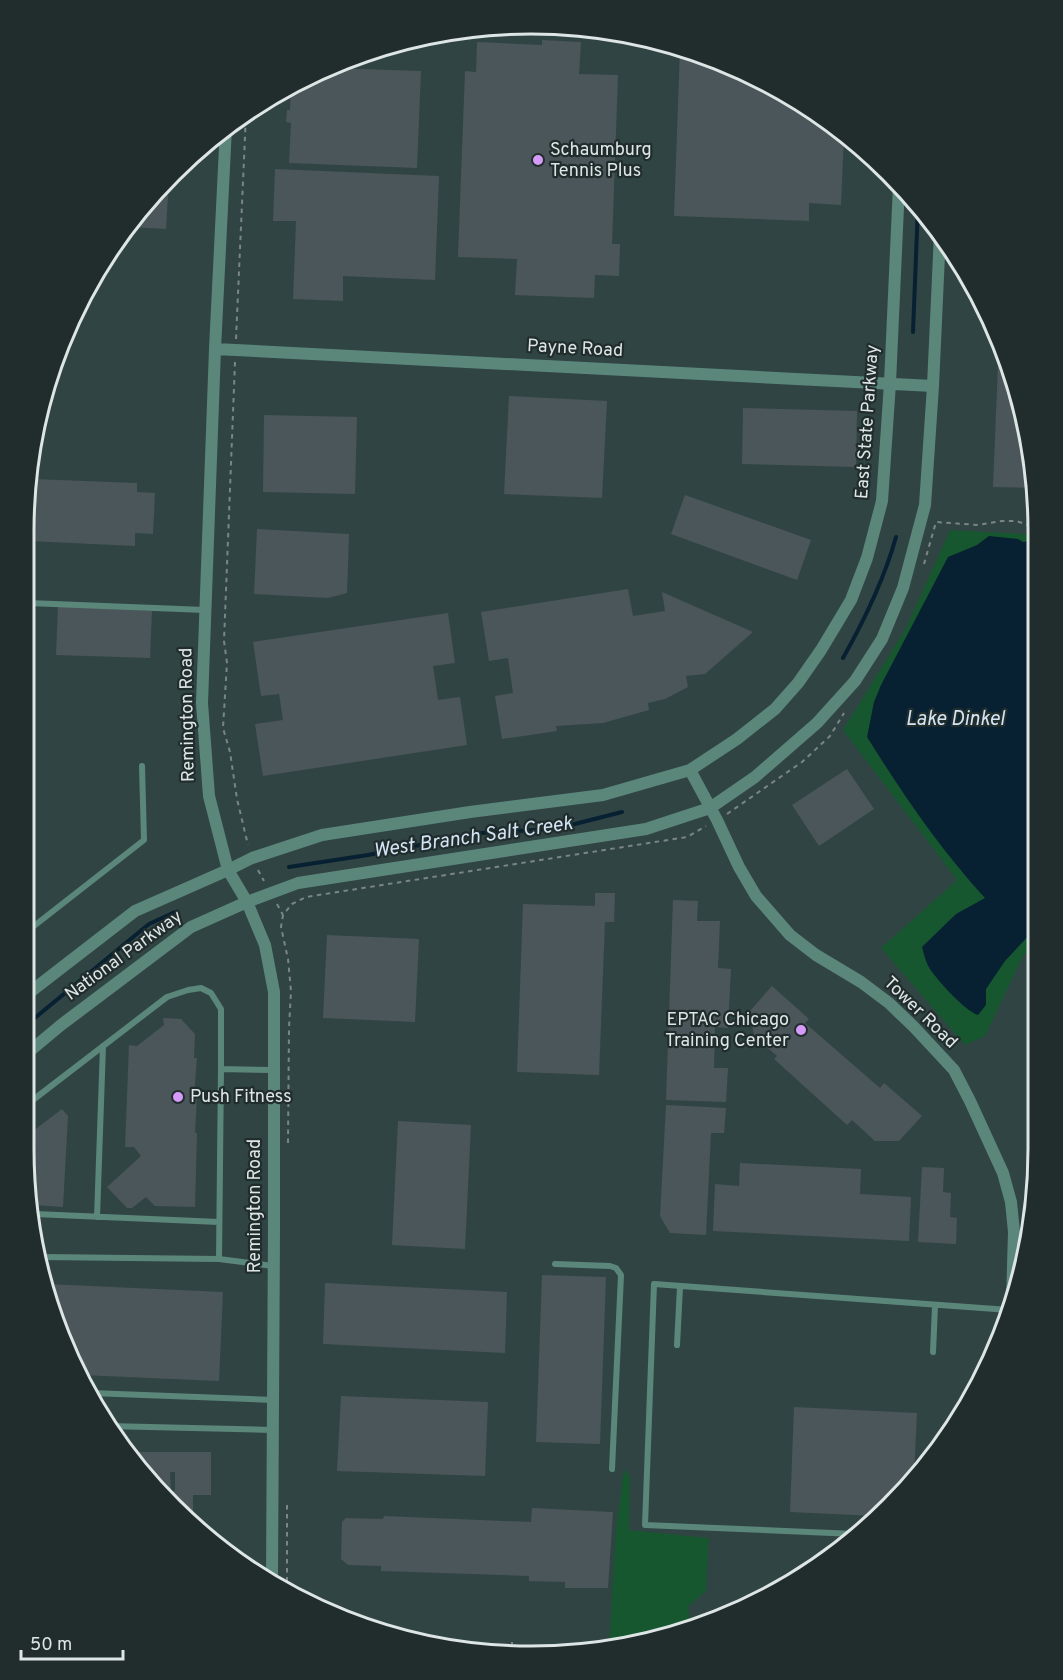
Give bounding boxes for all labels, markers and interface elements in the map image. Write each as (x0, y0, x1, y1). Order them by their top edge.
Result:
place label: Schaumburg Tennis Plus (550, 139, 652, 183)
marker: Schaumburg Tennis Plus (531, 153, 545, 167)
street label: Payne Road (526, 335, 624, 363)
street label: East State Parkway (851, 344, 885, 500)
street label: Remington Road (175, 648, 201, 782)
water label: Lake Dinkel (905, 707, 1006, 733)
water label: West Branch Salt Creek (372, 811, 575, 865)
street label: National Parkway (61, 906, 187, 1006)
street label: Tower Road (878, 972, 962, 1054)
place label: EPTAC Chicago Training Center (665, 1009, 789, 1053)
marker: EPTAC Chicago Training Center (794, 1023, 808, 1037)
place label: Push Fitness (190, 1086, 292, 1109)
marker: Push Fitness (171, 1090, 185, 1104)
street label: Remington Road (244, 1139, 267, 1273)
scale bar (21, 1623, 123, 1661)
text: 50 m (30, 1634, 72, 1657)

